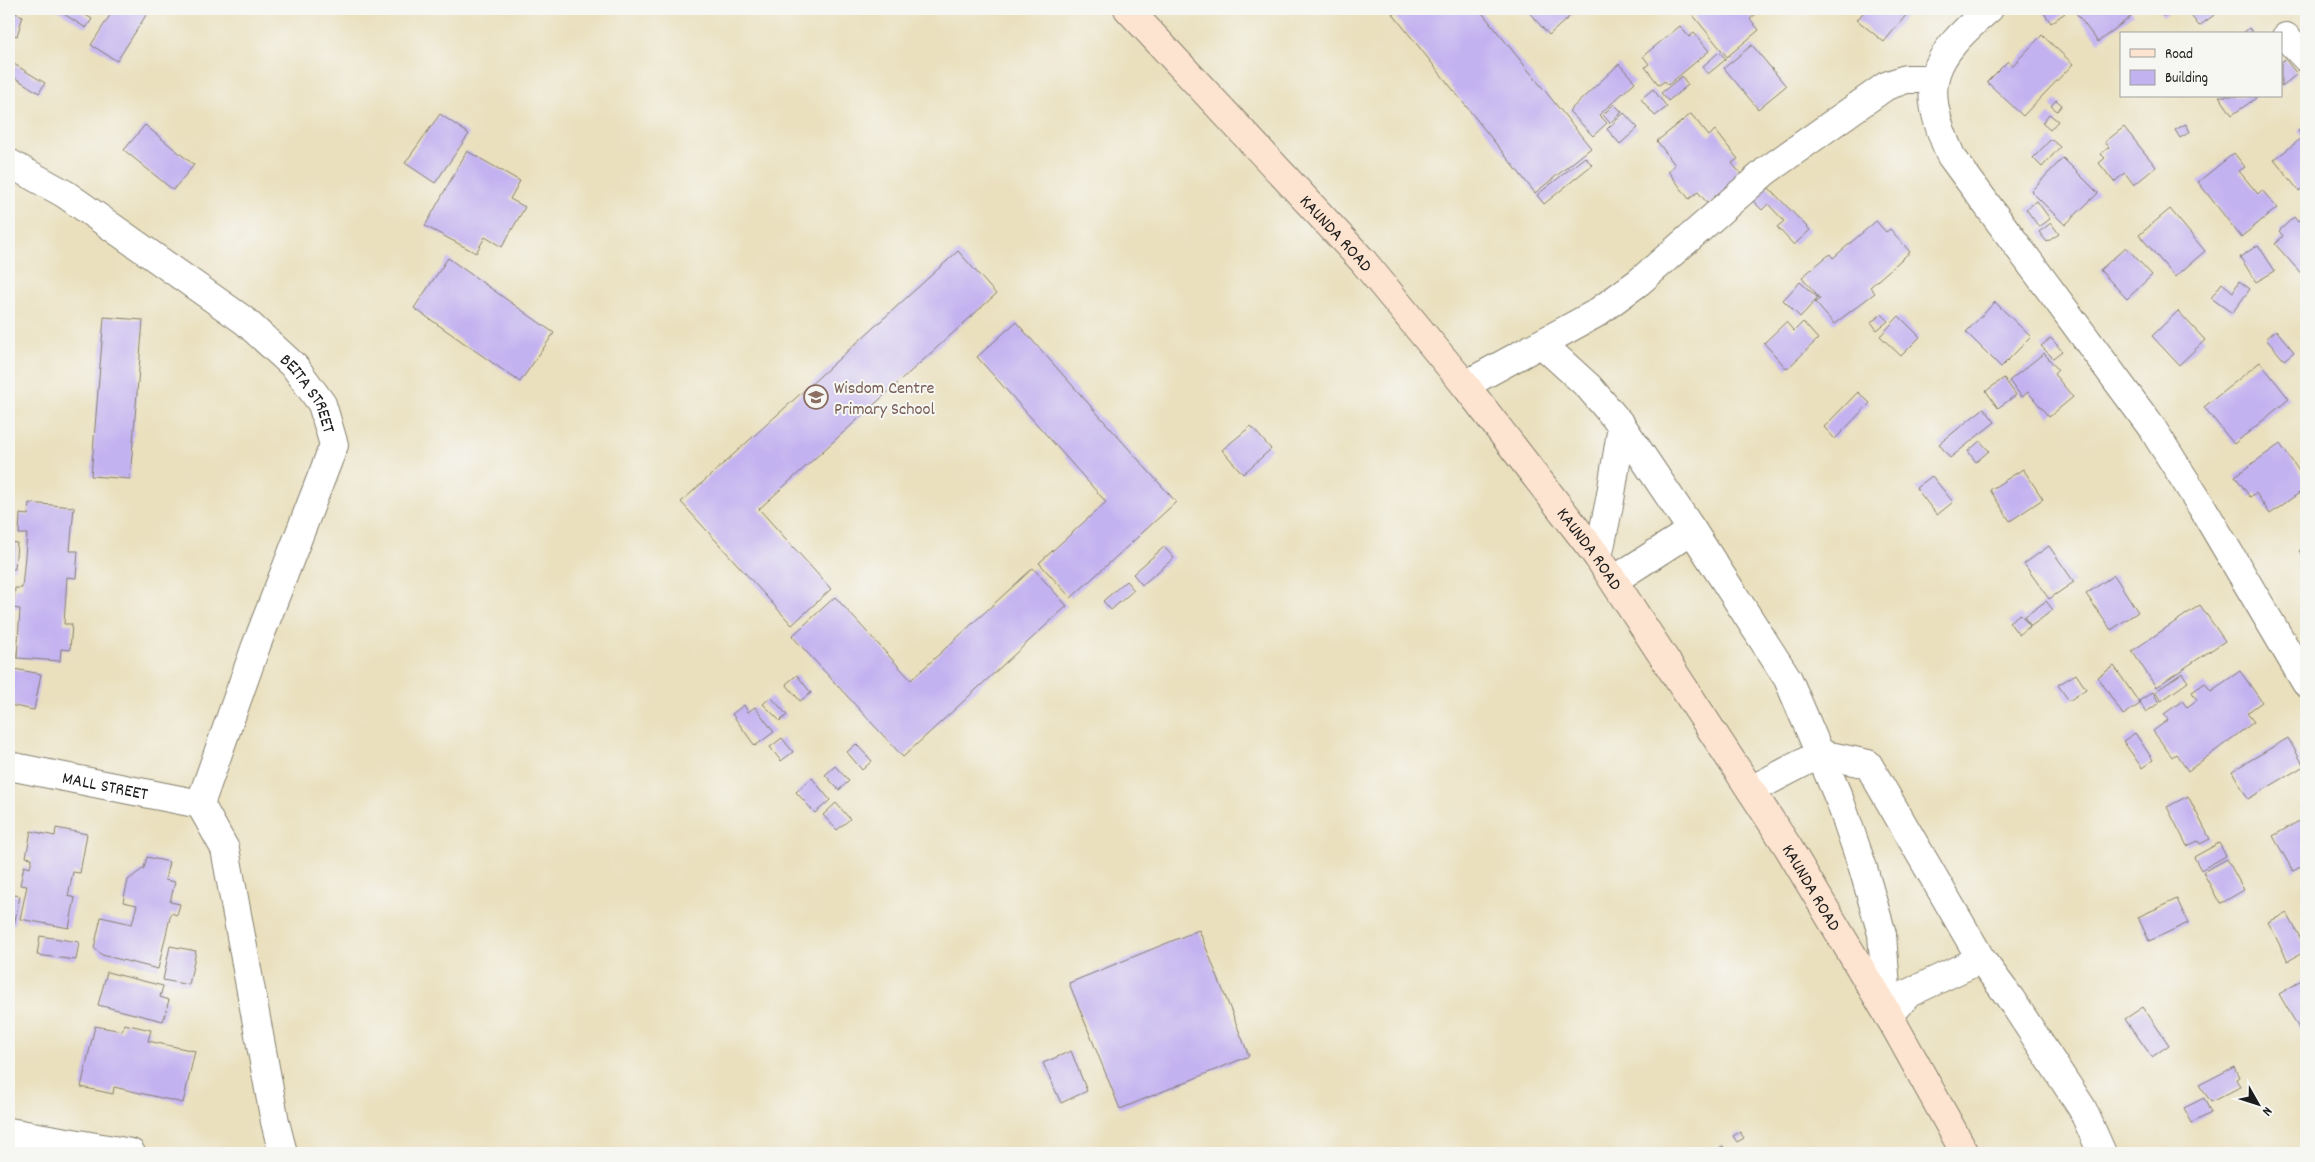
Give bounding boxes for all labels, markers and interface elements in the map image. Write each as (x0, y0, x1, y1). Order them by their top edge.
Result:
legend (2120, 32, 2282, 98)
text: Road (2165, 44, 2193, 66)
text: Building (2165, 68, 2208, 90)
street label: KAUNDA ROAD (1293, 190, 1377, 278)
street label: BEITA STREET (273, 349, 340, 436)
place label: Wisdom Centre Primary School (834, 377, 935, 423)
school or university icon: Wisdom Centre Primary School (803, 384, 829, 410)
street label: KAUNDA ROAD (1549, 503, 1627, 596)
street label: MALL STREET (60, 767, 150, 808)
street label: KAUNDA ROAD (1774, 840, 1845, 937)
north arrow (2232, 1080, 2282, 1130)
text: N (2257, 1102, 2276, 1120)

